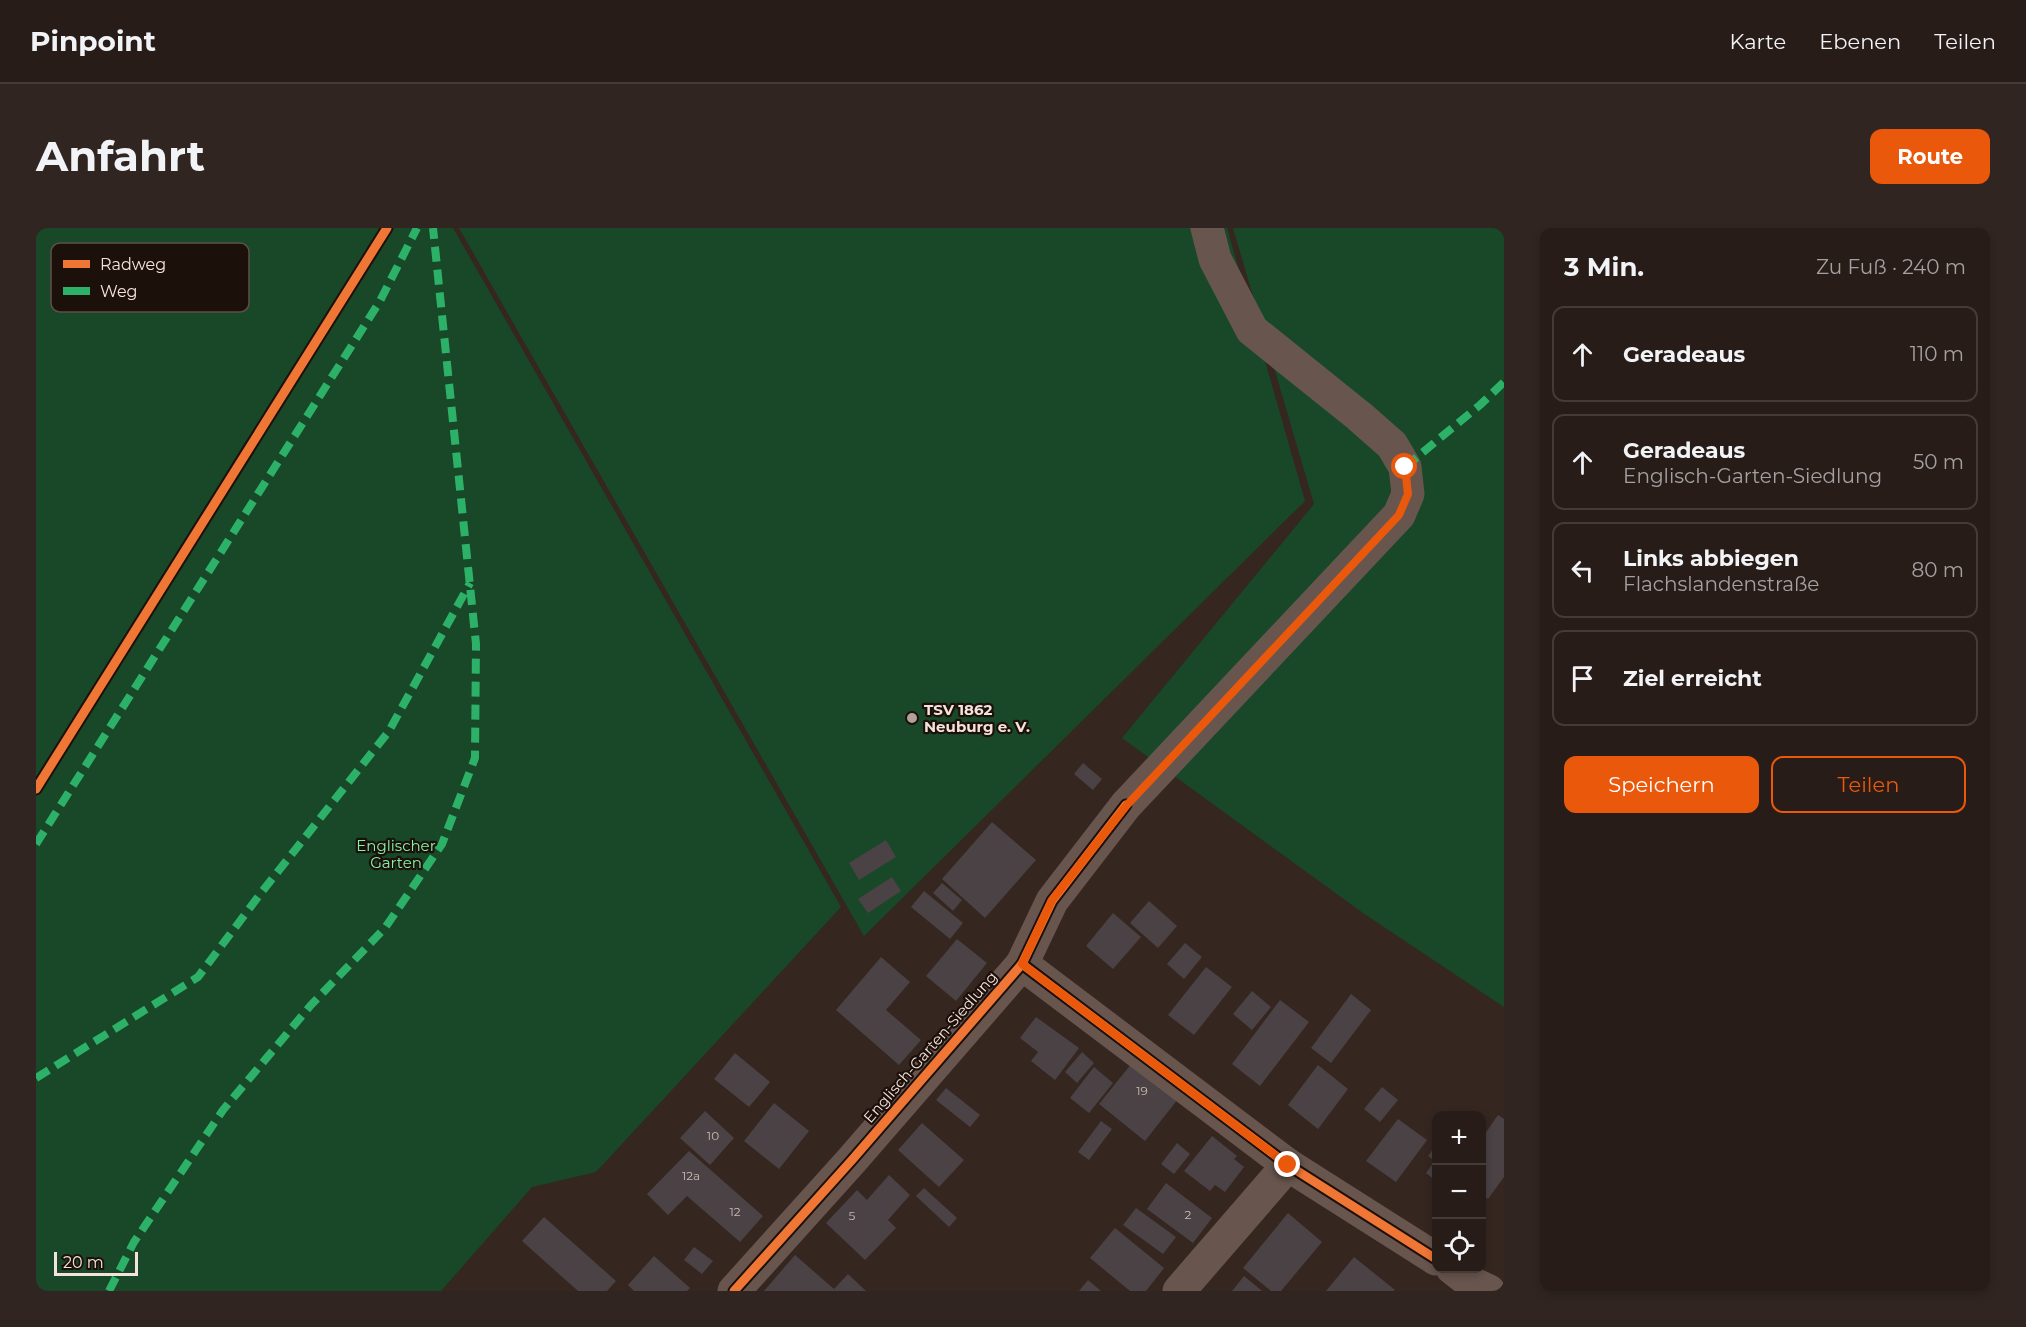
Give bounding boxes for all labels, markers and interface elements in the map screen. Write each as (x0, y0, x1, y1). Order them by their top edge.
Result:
text: Pinpoint (30, 24, 156, 58)
text: Karte (1730, 29, 1786, 54)
text: Ebenen (1819, 29, 1901, 54)
text: Teilen (1934, 29, 1996, 54)
button: Route (1870, 129, 1990, 184)
text: Anfahrt (36, 130, 205, 182)
legend (51, 243, 249, 312)
text: 3 Min. (1564, 251, 1644, 283)
text: Radweg (100, 255, 166, 274)
text: Zu Fuß · 240 m (1816, 255, 1966, 279)
text: Weg (100, 282, 138, 301)
icon: ahead (1566, 338, 1599, 371)
text: Geradeaus (1623, 341, 1745, 368)
text: 110 m (1910, 342, 1964, 366)
text: Geradeaus (1623, 437, 1745, 464)
icon: ahead (1566, 446, 1599, 479)
text: 50 m (1913, 450, 1964, 474)
route start (1391, 453, 1417, 479)
text: Englisch-Garten-Siedlung (1623, 464, 1882, 488)
text: Links abbiegen (1623, 545, 1799, 572)
icon: left (1566, 554, 1599, 587)
text: 80 m (1912, 558, 1964, 582)
text: Flachslandenstraße (1623, 572, 1819, 596)
icon: arrive (1566, 662, 1599, 695)
text: Ziel erreicht (1623, 665, 1762, 692)
place label: TSV 1862 Neuburg e. V. (924, 700, 1030, 736)
marker: TSV 1862 Neuburg e. V. (905, 711, 919, 725)
button: Speichern (1564, 756, 1759, 813)
button: Teilen (1771, 756, 1966, 813)
park label: Englischer Garten (356, 836, 436, 872)
street label: Englisch-Garten-Siedlung (859, 967, 1001, 1127)
house number: 19 (1136, 1083, 1148, 1098)
map controls (1432, 1111, 1486, 1273)
button: + (1432, 1111, 1486, 1165)
house number: 10 (707, 1128, 719, 1143)
route end (1274, 1151, 1300, 1177)
button: − (1432, 1165, 1486, 1219)
house number: 12a (682, 1168, 700, 1183)
house number: 12 (729, 1204, 741, 1219)
house number: 2 (1185, 1207, 1192, 1222)
house number: 5 (849, 1208, 856, 1223)
button: locate (1432, 1219, 1486, 1273)
scale bar (54, 1249, 138, 1276)
text: 20 m (63, 1253, 104, 1272)

